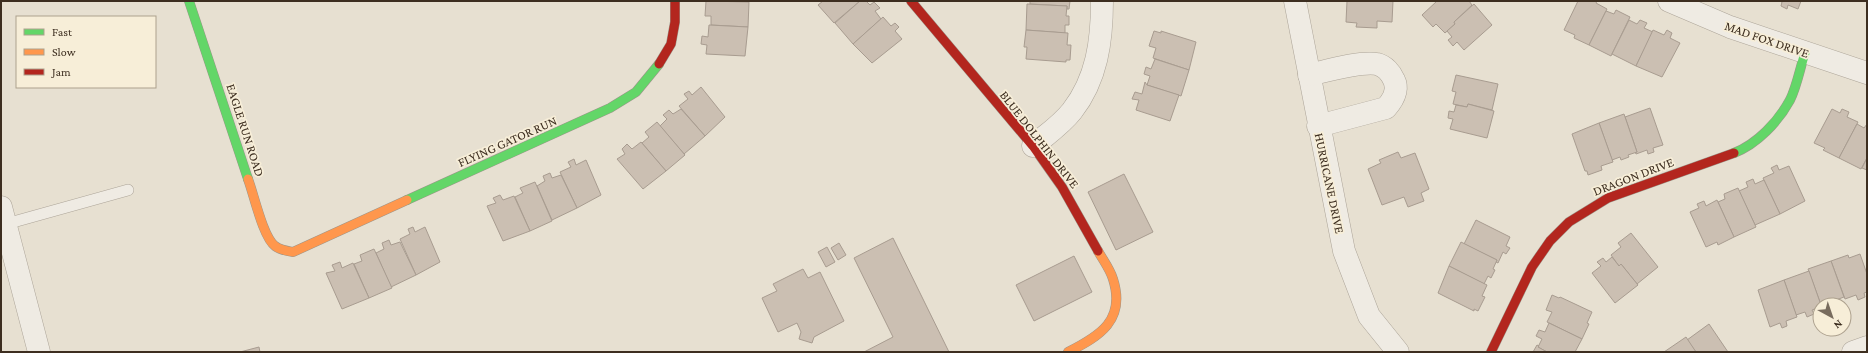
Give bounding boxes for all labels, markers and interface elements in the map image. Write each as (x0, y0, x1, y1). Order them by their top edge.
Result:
legend (16, 16, 156, 88)
street label: MAD FOX DRIVE (1723, 18, 1811, 61)
text: Fast (52, 25, 73, 39)
text: Slow (52, 45, 76, 59)
text: Jam (51, 65, 71, 79)
street label: EAGLE RUN ROAD (223, 82, 268, 179)
street label: BLUE DOLPHIN DRIVE (997, 88, 1082, 191)
street label: FLYING GATOR RUN (455, 113, 559, 170)
street label: HURRICANE DRIVE (1312, 131, 1348, 235)
street label: DRAGON DRIVE (1591, 154, 1676, 199)
north arrow (1812, 297, 1852, 337)
text: N (1831, 318, 1845, 332)

